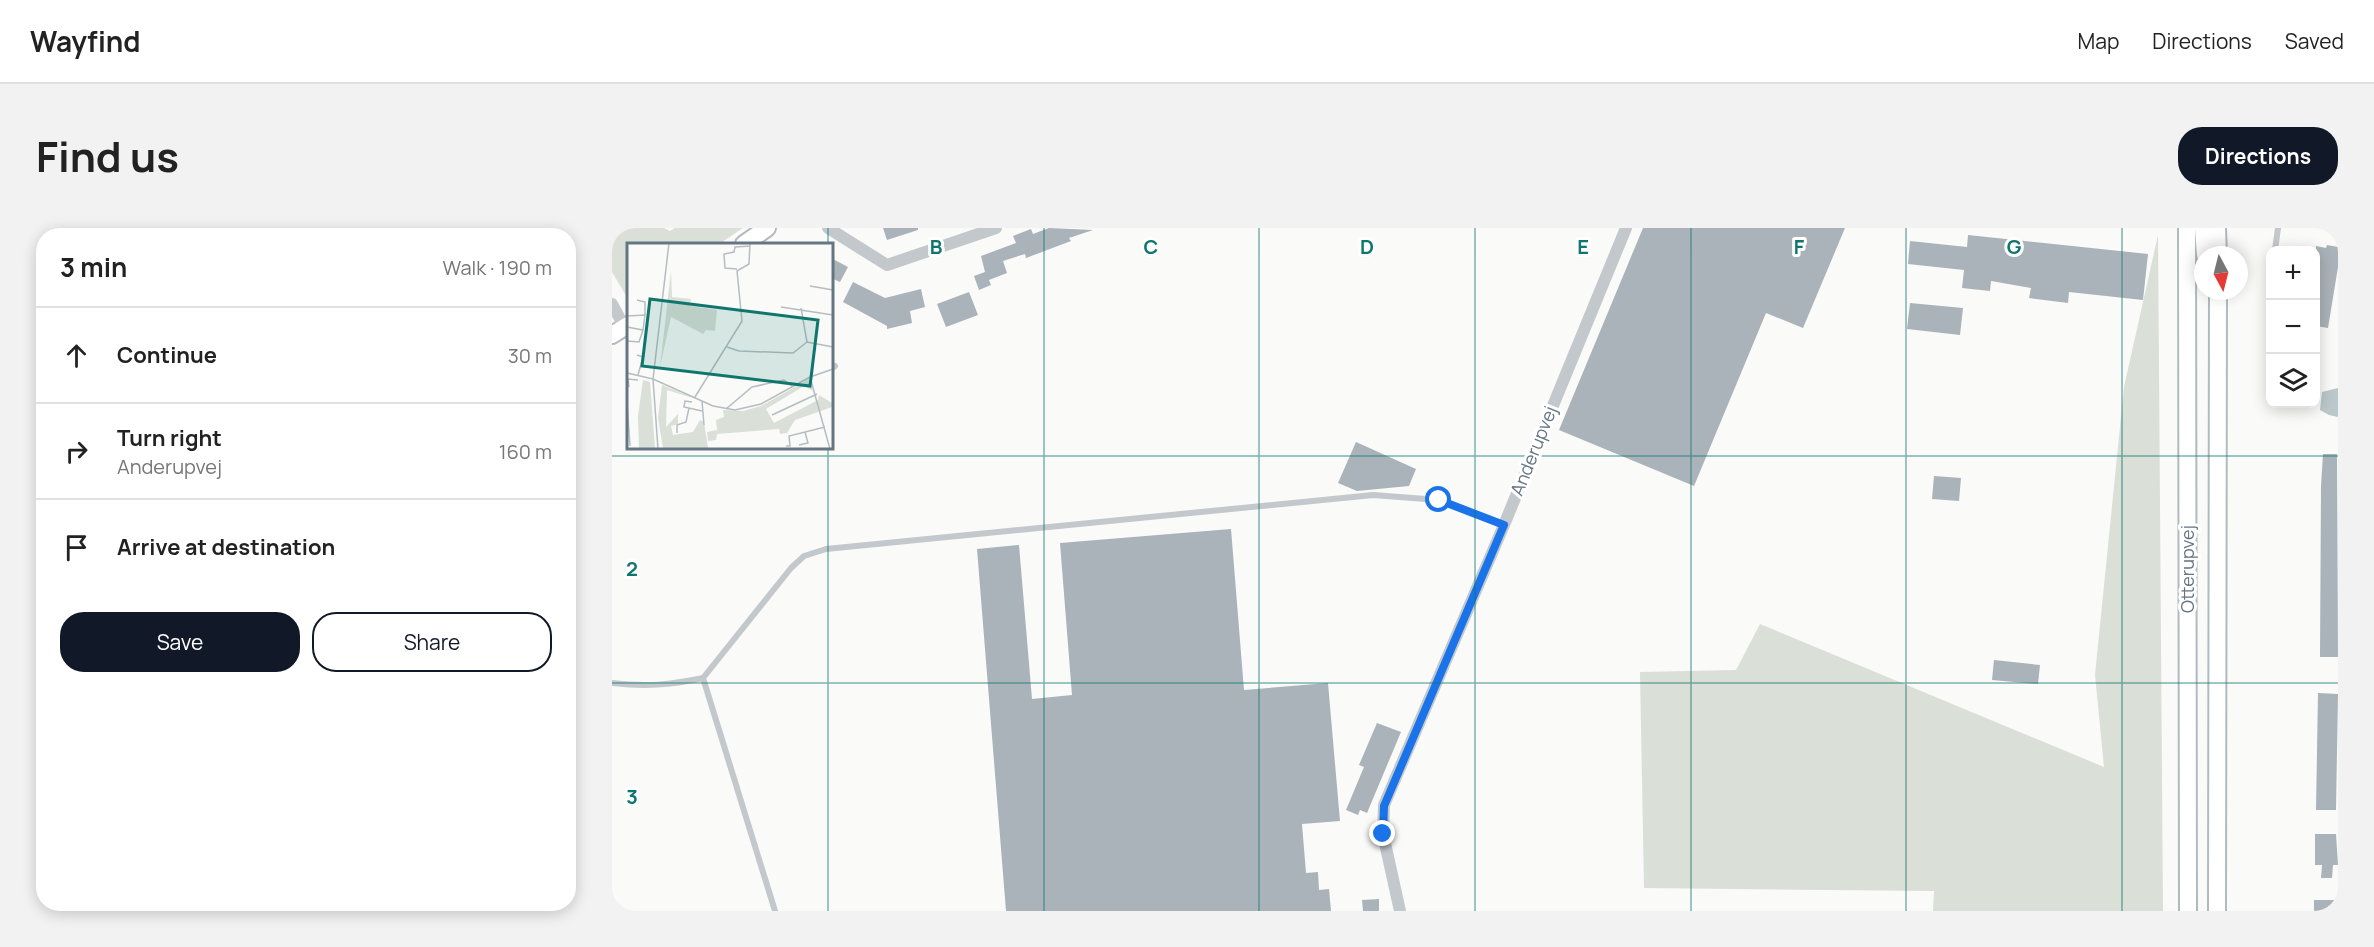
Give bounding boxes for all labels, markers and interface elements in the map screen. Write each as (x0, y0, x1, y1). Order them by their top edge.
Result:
text: Wayfind (30, 22, 140, 60)
text: Map (2078, 27, 2119, 55)
text: Directions (2152, 27, 2252, 55)
text: Saved (2285, 27, 2344, 55)
text: Find us (36, 127, 179, 185)
button: Directions (2178, 127, 2338, 185)
text: B (930, 233, 943, 260)
text: C (1144, 233, 1158, 260)
text: D (1360, 233, 1374, 260)
text: E (1577, 233, 1589, 260)
text: F (1794, 233, 1805, 260)
text: G (2007, 233, 2022, 260)
inset map (627, 243, 832, 448)
north arrow (2194, 246, 2248, 300)
map controls (2266, 246, 2320, 408)
button: + (2266, 246, 2320, 300)
text: 3 min (60, 249, 127, 285)
text: Walk · 190 m (443, 254, 552, 281)
button: − (2266, 300, 2320, 354)
icon: ahead (60, 339, 93, 372)
text: Continue (117, 340, 217, 370)
text: 30 m (508, 342, 552, 369)
button: layers (2266, 354, 2320, 408)
street label: Anderupvej (1504, 402, 1562, 499)
text: Turn right (117, 423, 222, 453)
icon: right (60, 435, 93, 468)
text: 160 m (499, 438, 552, 465)
text: Anderupvej (117, 453, 222, 480)
route start (1425, 486, 1451, 512)
street label: Otterupvej (2175, 525, 2199, 613)
icon: arrive (60, 531, 93, 564)
text: Arrive at destination (117, 532, 335, 562)
text: 2 (626, 555, 638, 582)
button: Save (60, 612, 300, 672)
button: Share (312, 612, 552, 672)
text: 3 (626, 783, 638, 810)
route end (1369, 820, 1395, 846)

